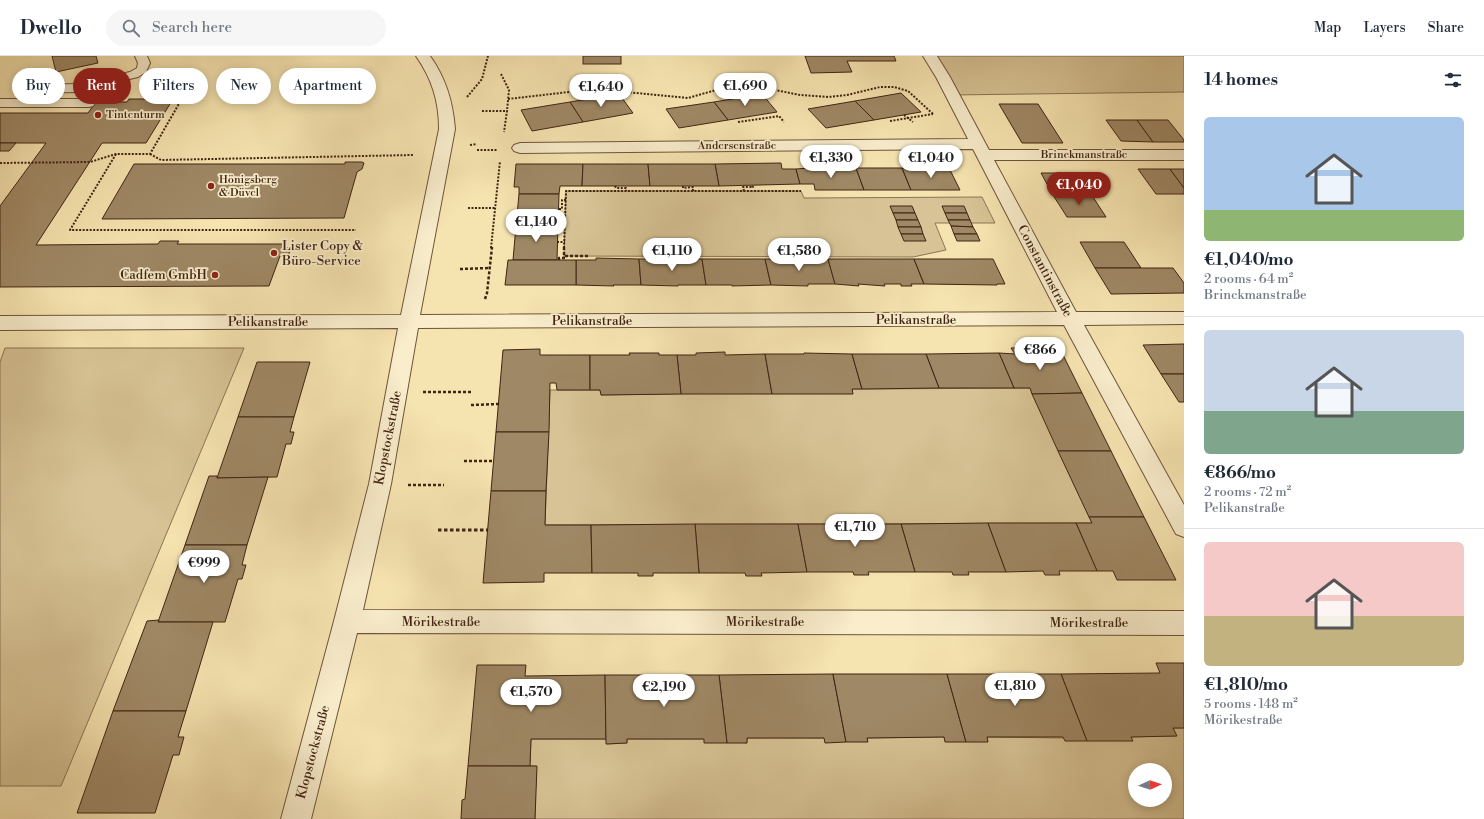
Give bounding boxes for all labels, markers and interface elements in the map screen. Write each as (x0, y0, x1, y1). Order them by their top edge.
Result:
search box (106, 10, 386, 46)
text: Dwello (20, 16, 82, 40)
icon: search (120, 17, 142, 39)
text: Search here (152, 18, 232, 37)
text: Map (1314, 19, 1341, 37)
text: Layers (1363, 19, 1406, 37)
text: Share (1428, 19, 1464, 37)
chip: Buy (12, 68, 65, 104)
chip: Rent (73, 68, 131, 104)
chip: Filters (139, 68, 208, 104)
chip: New (216, 68, 271, 104)
chip: Apartment (279, 68, 376, 104)
text: 14 homes (1204, 69, 1278, 91)
icon: filters (1442, 69, 1464, 91)
pin: €1,690 (712, 73, 778, 107)
pin: €1,640 (568, 74, 634, 108)
text: €1,690 (723, 78, 767, 94)
text: €1,640 (578, 79, 624, 95)
place label: Tintenturm (106, 108, 165, 122)
marker: Tintenturm (93, 110, 103, 120)
street label: Andersenstraße (697, 139, 777, 153)
icon: home (1298, 143, 1370, 215)
pin: €1,330 (798, 145, 864, 179)
pin: €1,040 (898, 145, 964, 179)
street label: Brinckmanstraße (1040, 148, 1128, 162)
text: €1,330 (809, 150, 853, 166)
text: €1,040 (908, 150, 954, 166)
pin: €1,040 (1046, 172, 1112, 206)
place label: Hönigsberg & Düvel (219, 173, 277, 200)
text: €1,040 (1056, 177, 1102, 193)
marker: Hönigsberg & Düvel (206, 181, 216, 191)
pin: €1,140 (503, 209, 569, 243)
text: €1,140 (515, 214, 557, 230)
street label: Constantinstraße (1014, 222, 1076, 320)
place label: Lister Copy & Büro-Service (281, 238, 364, 269)
pin: €1,110 (639, 238, 705, 272)
pin: €1,580 (766, 238, 832, 272)
text: €1,110 (652, 243, 692, 259)
text: €1,580 (777, 243, 821, 259)
marker: Lister Copy & Büro-Service (269, 248, 279, 258)
text: €1,040/mo (1204, 249, 1294, 271)
place label: Cadfem GmbH (120, 267, 208, 283)
marker: Cadfem GmbH (210, 270, 220, 280)
text: 2 rooms · 64 m² (1204, 271, 1293, 287)
text: Brinckmanstraße (1204, 287, 1307, 303)
street label: Pelikanstraße (876, 312, 957, 328)
street label: Pelikanstraße (552, 313, 633, 329)
street label: Pelikanstraße (228, 314, 309, 330)
pin: €866 (1016, 337, 1064, 371)
text: €866 (1023, 342, 1057, 358)
icon: home (1298, 356, 1370, 428)
street label: Klopstockstraße (371, 389, 405, 487)
text: €866/mo (1204, 462, 1276, 484)
text: 2 rooms · 72 m² (1204, 484, 1291, 500)
text: Pelikanstraße (1204, 500, 1285, 516)
pin: €1,710 (822, 514, 888, 548)
text: €1,710 (834, 519, 876, 535)
pin: €999 (180, 550, 228, 584)
text: €999 (187, 555, 221, 571)
icon: home (1298, 568, 1370, 640)
street label: Mörikestraße (402, 614, 481, 630)
street label: Mörikestraße (726, 614, 805, 630)
street label: Mörikestraße (1050, 615, 1129, 631)
pin: €1,810 (982, 673, 1048, 707)
pin: €2,190 (631, 674, 697, 708)
text: €1,810/mo (1204, 674, 1288, 696)
text: €1,810 (994, 678, 1036, 694)
pin: €1,570 (498, 679, 564, 713)
text: €2,190 (642, 679, 686, 695)
text: €1,570 (509, 684, 553, 700)
text: 5 rooms · 148 m² (1204, 696, 1298, 712)
street label: Klopstockstraße (293, 703, 333, 800)
text: Mörikestraße (1204, 712, 1283, 728)
north arrow (1128, 763, 1172, 807)
map controls (1128, 763, 1172, 807)

